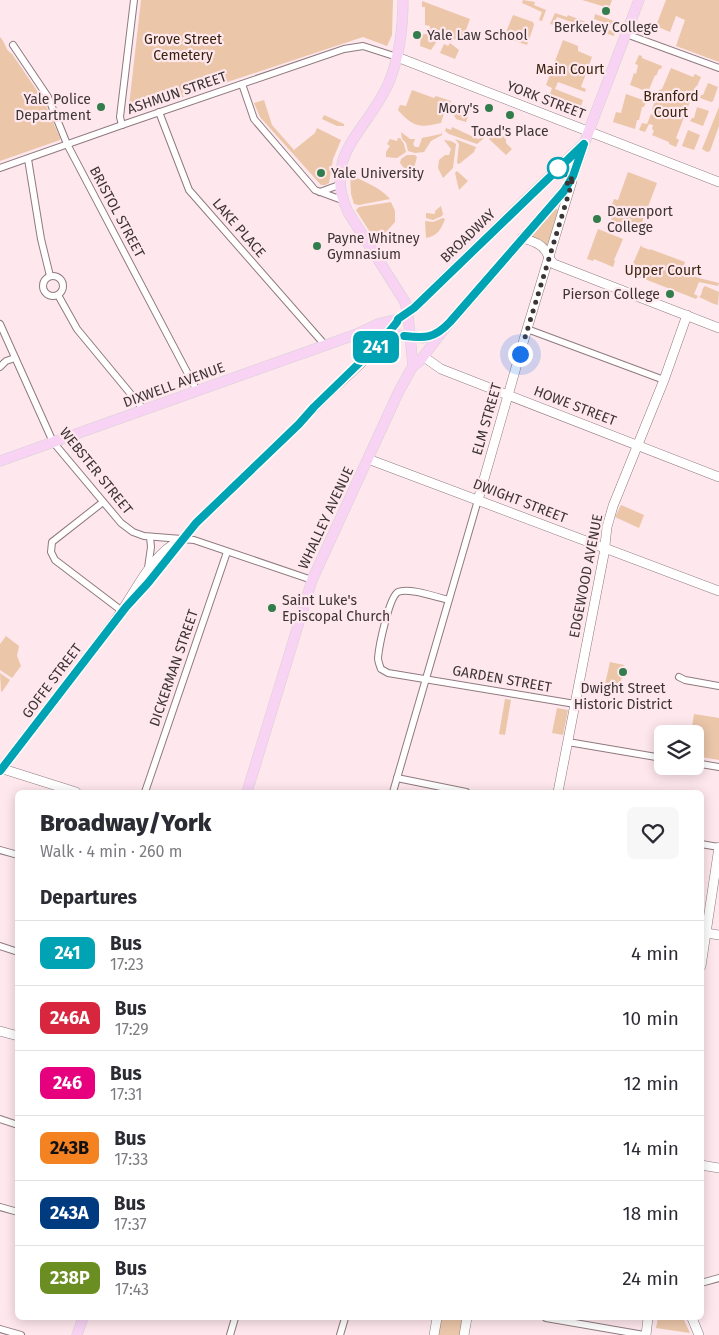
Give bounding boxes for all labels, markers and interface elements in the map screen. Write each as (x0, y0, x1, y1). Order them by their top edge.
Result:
marker: Berkeley College (600, 5, 612, 17)
place label: Berkeley College (554, 19, 658, 36)
place label: Yale Law School (427, 27, 528, 44)
marker: Yale Law School (411, 29, 423, 41)
park label: Grove Street Cemetery (144, 31, 223, 64)
park label: Main Court (536, 61, 605, 78)
street label: ASHMUN STREET (125, 68, 230, 118)
street label: YORK STREET (504, 77, 588, 123)
park label: Branford Court (643, 88, 699, 121)
place label: Yale Police Department (15, 91, 92, 124)
place label: Mory's (438, 100, 479, 117)
marker: Yale Police Department (95, 101, 107, 113)
marker: Mory's (483, 102, 495, 114)
marker: Toad's Place (504, 109, 516, 121)
place label: Toad's Place (471, 123, 549, 140)
unlabelled marker (547, 157, 569, 179)
street label: BRISTOL STREET (86, 164, 149, 261)
place label: Yale University (331, 165, 424, 182)
marker: Yale University (315, 167, 327, 179)
street label: LAKE PLACE (209, 195, 269, 261)
place label: Davenport College (607, 203, 674, 236)
street label: BROADWAY (437, 205, 499, 266)
marker: Davenport College (591, 213, 603, 225)
place label: Payne Whitney Gymnasium (327, 230, 420, 263)
marker: Payne Whitney Gymnasium (311, 240, 323, 252)
park label: Upper Court (625, 262, 702, 279)
place label: Pierson College (562, 286, 660, 303)
marker: Pierson College (664, 288, 676, 300)
line badge: 241 (347, 331, 405, 363)
text: 241 (363, 336, 389, 358)
your location (508, 342, 533, 367)
street label: DIXWELL AVENUE (121, 359, 227, 411)
street label: ELM STREET (469, 380, 506, 457)
street label: HOWE STREET (531, 382, 619, 430)
street label: WEBSTER STREET (56, 424, 137, 518)
street label: WHALLEY AVENUE (295, 464, 357, 572)
street label: DWIGHT STREET (471, 475, 570, 527)
street label: EDGEWOOD AVENUE (566, 513, 606, 639)
place label: Saint Luke's Episcopal Church (282, 592, 390, 625)
marker: Saint Luke's Episcopal Church (266, 602, 278, 614)
street label: DICKERMAN STREET (146, 607, 202, 729)
street label: GOFFE STREET (19, 640, 86, 722)
street label: GARDEN STREET (451, 662, 554, 696)
marker: Dwight Street Historic District (617, 666, 629, 678)
place label: Dwight Street Historic District (574, 680, 673, 713)
map controls (654, 725, 704, 775)
button: layers (654, 725, 704, 775)
button: heart (627, 807, 679, 859)
text: Broadway/York (40, 809, 211, 837)
text: Walk · 4 min · 260 m (40, 842, 182, 861)
text: Departures (40, 886, 137, 909)
text: Bus (110, 932, 142, 955)
text: 241 (54, 942, 81, 964)
text: 4 min (631, 942, 679, 965)
text: 17:23 (110, 955, 144, 974)
text: Bus (115, 997, 147, 1020)
text: 246A (50, 1007, 90, 1029)
text: 10 min (622, 1007, 679, 1030)
text: 17:29 (115, 1020, 149, 1039)
text: Bus (110, 1062, 142, 1085)
text: 246 (53, 1072, 82, 1094)
text: 12 min (624, 1072, 679, 1095)
text: 17:31 (110, 1085, 143, 1104)
text: Bus (114, 1127, 146, 1150)
text: 243B (50, 1137, 89, 1159)
text: 14 min (623, 1137, 679, 1160)
text: 17:33 (114, 1150, 148, 1169)
text: Bus (114, 1192, 145, 1215)
text: 243A (50, 1202, 89, 1224)
text: 18 min (622, 1202, 679, 1225)
text: 17:37 (114, 1215, 147, 1234)
text: Bus (115, 1257, 147, 1280)
text: 238P (50, 1267, 90, 1289)
text: 24 min (622, 1267, 679, 1290)
text: 17:43 (115, 1280, 149, 1299)

